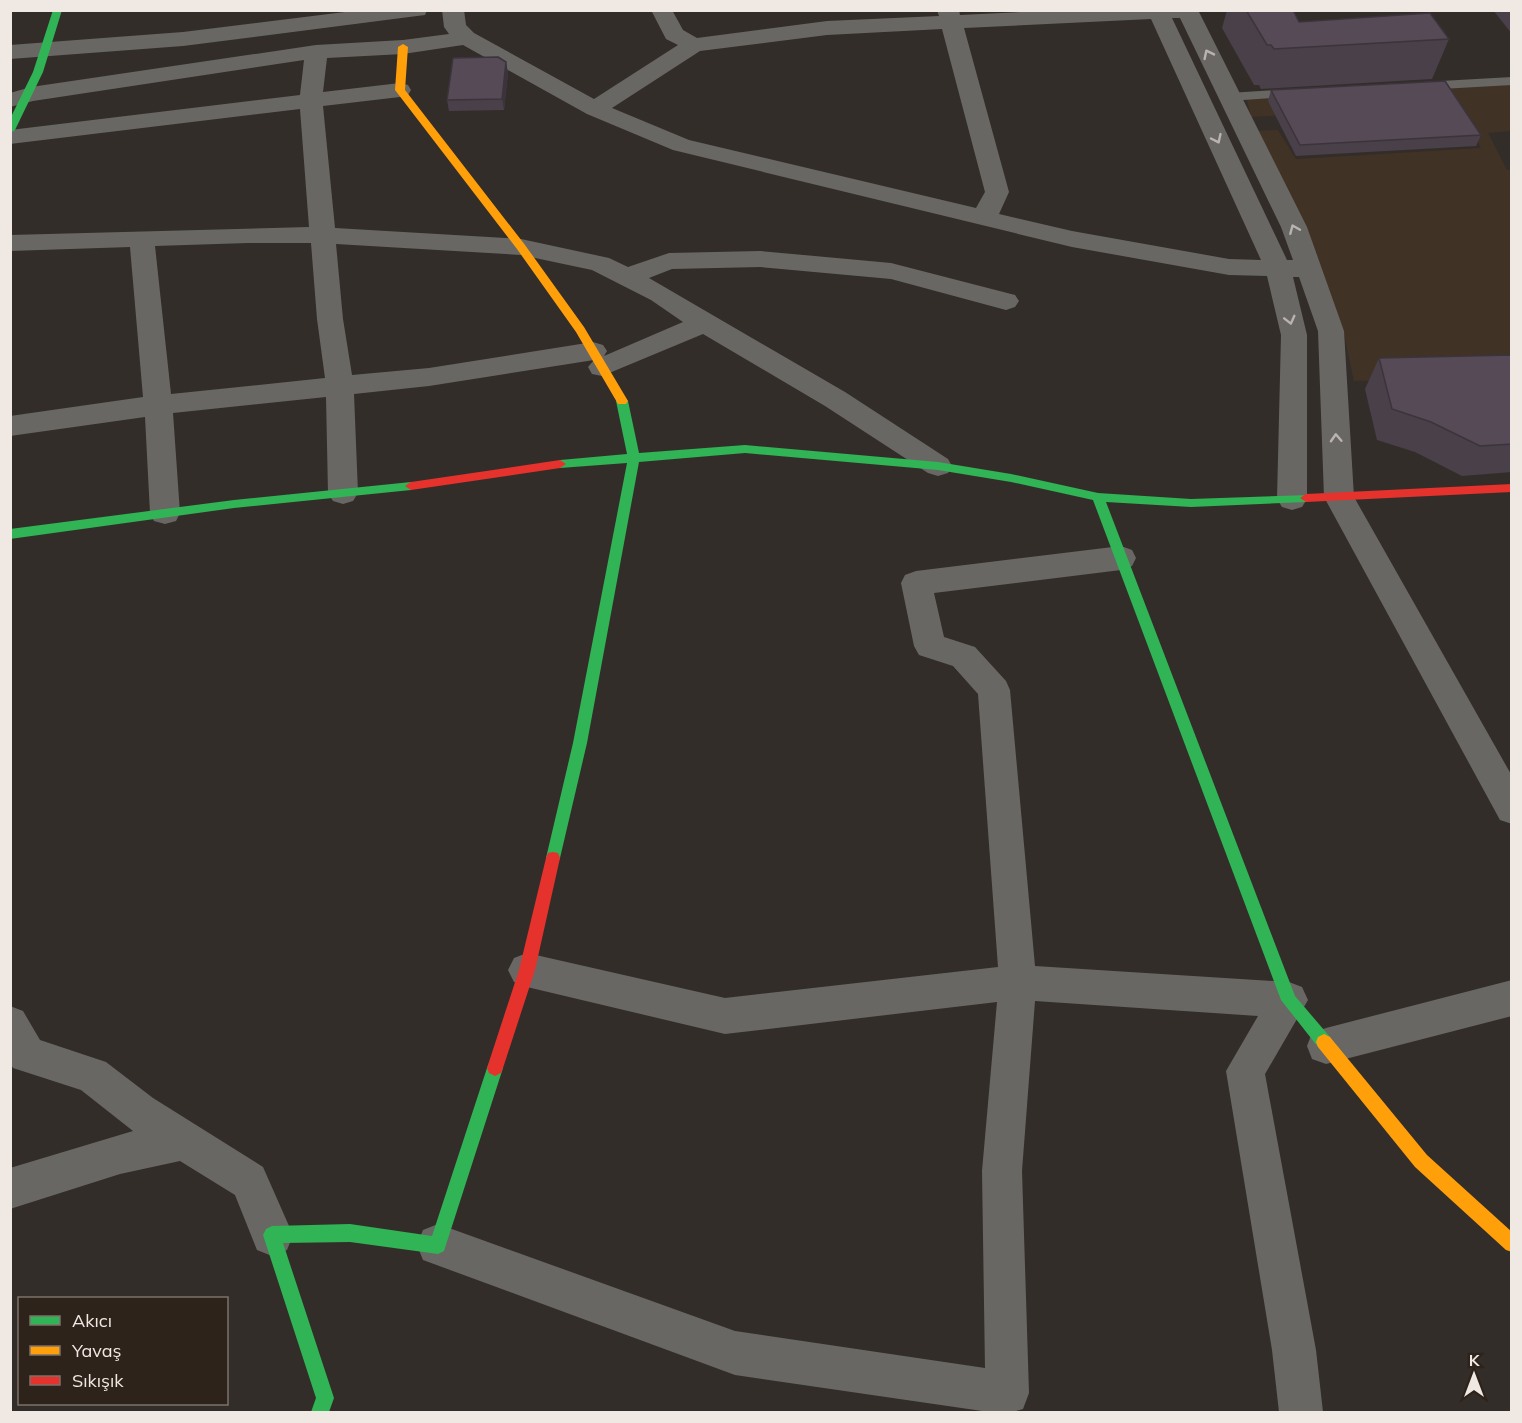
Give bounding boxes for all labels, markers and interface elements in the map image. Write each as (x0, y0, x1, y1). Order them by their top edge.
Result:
one-way arrow (1204, 49, 1215, 60)
one-way arrow (1210, 133, 1222, 144)
one-way arrow (1289, 224, 1301, 235)
one-way arrow (1283, 314, 1296, 324)
one-way arrow (1330, 434, 1343, 443)
legend (18, 1297, 228, 1405)
text: Akıcı (72, 1309, 112, 1332)
text: Yavaş (71, 1339, 121, 1362)
north arrow (1444, 1345, 1504, 1405)
text: K (1469, 1350, 1481, 1370)
text: Sıkışık (72, 1369, 124, 1392)

